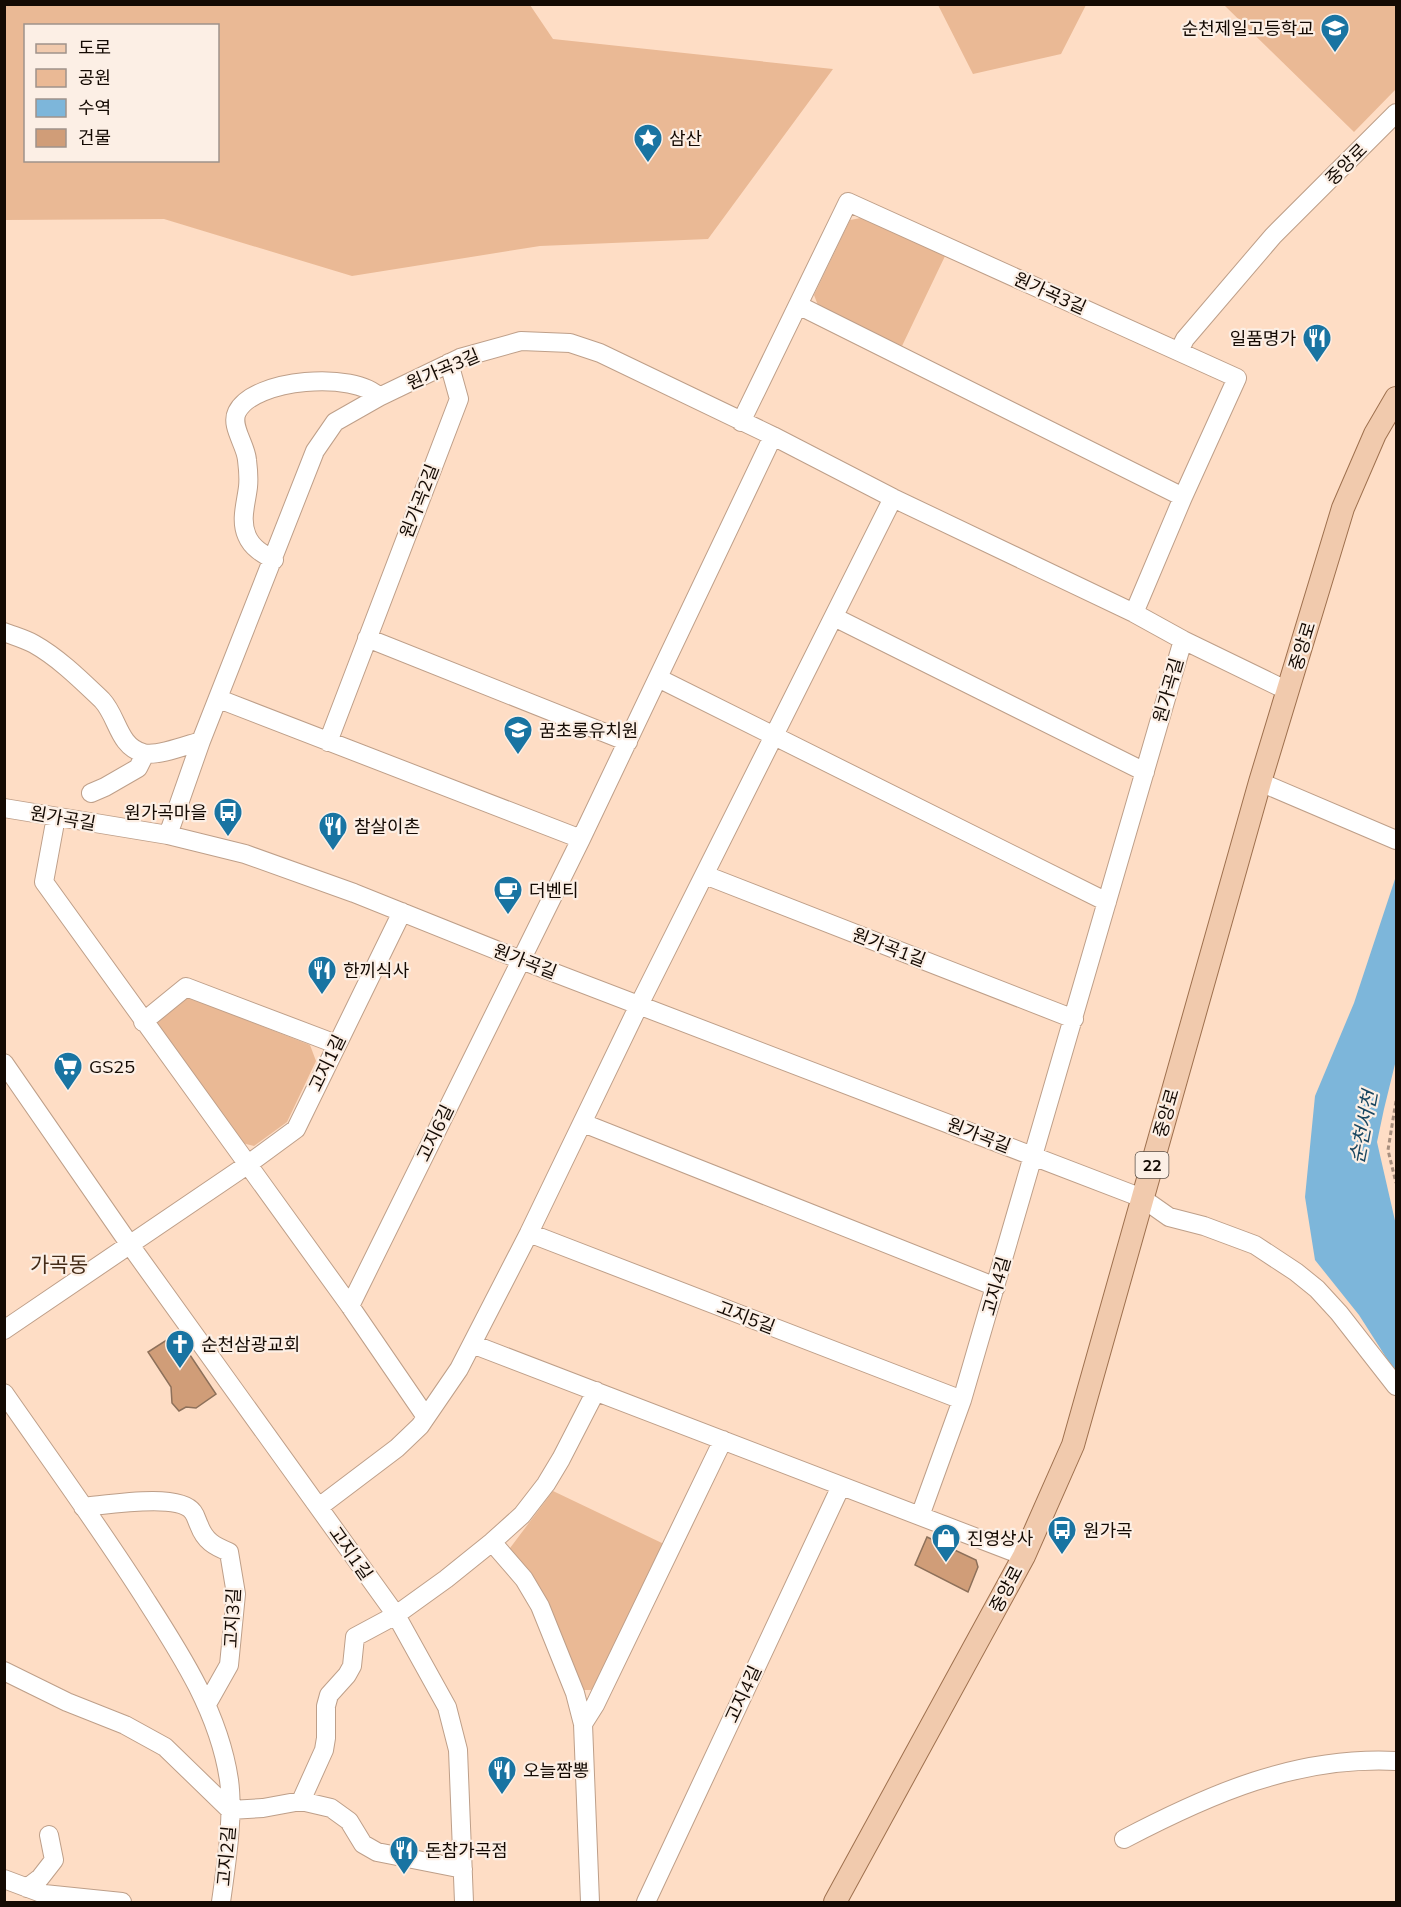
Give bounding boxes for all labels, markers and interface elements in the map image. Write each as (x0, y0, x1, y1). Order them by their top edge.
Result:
school or university icon: 순천제일고등학교 (1319, 12, 1351, 54)
place label: 순천제일고등학교 (1182, 17, 1314, 40)
legend (24, 24, 219, 162)
text: 도로 (78, 36, 111, 59)
text: 공원 (78, 66, 111, 89)
text: 수역 (78, 96, 111, 119)
place icon: 삼산 (632, 122, 664, 164)
text: 건물 (78, 126, 111, 149)
place label: 삼산 (669, 127, 702, 150)
street label: 중앙로 (1320, 138, 1372, 190)
street label: 원가곡3길 (1010, 267, 1090, 319)
restaurant icon: 일품명가 (1301, 322, 1333, 364)
place label: 일품명가 (1230, 327, 1296, 350)
street label: 원가곡3길 (403, 343, 483, 395)
street label: 원가곡2길 (394, 461, 444, 541)
street label: 중앙로 (1284, 619, 1320, 673)
street label: 원가곡길 (1148, 655, 1188, 725)
school or university icon: 꿈초롱유치원 (502, 714, 534, 756)
place label: 꿈초롱유치원 (539, 719, 638, 742)
bus stop icon: 원가곡마을 (212, 796, 244, 838)
street label: 원가곡길 (28, 801, 98, 835)
place label: 원가곡마을 (124, 801, 207, 824)
restaurant icon: 참살이촌 (317, 810, 349, 852)
place label: 참살이촌 (354, 815, 420, 838)
cafe icon: 더벤티 (492, 874, 524, 916)
place label: 더벤티 (529, 879, 579, 902)
street label: 원가곡1길 (849, 922, 929, 972)
street label: 원가곡길 (490, 938, 560, 984)
restaurant icon: 한끼식사 (306, 954, 338, 996)
place label: 한끼식사 (343, 959, 410, 982)
street label: 고지1길 (303, 1031, 351, 1095)
supermarket icon: GS25 (52, 1050, 84, 1092)
place label: GS25 (89, 1055, 135, 1078)
street label: 중앙로 (1148, 1086, 1184, 1140)
water label: 순천서천 (1344, 1086, 1383, 1166)
street label: 고지6길 (411, 1101, 459, 1165)
street label: 원가곡길 (944, 1112, 1014, 1158)
road number: 22 (1136, 1152, 1168, 1178)
district label: 가곡동 (30, 1251, 88, 1277)
street label: 고지4길 (977, 1254, 1015, 1318)
street label: 고지5길 (714, 1295, 778, 1339)
church icon: 순천삼광교회 (164, 1328, 196, 1370)
place label: 순천삼광교회 (201, 1333, 300, 1356)
bus stop icon: 원가곡 (1046, 1514, 1078, 1556)
place label: 원가곡 (1083, 1519, 1133, 1542)
street label: 고지1길 (324, 1522, 378, 1584)
shop icon: 진영상사 (930, 1522, 962, 1564)
place label: 진영상사 (967, 1527, 1034, 1550)
street label: 중앙로 (984, 1562, 1028, 1616)
street label: 고지3길 (219, 1587, 245, 1649)
street label: 고지4길 (720, 1662, 766, 1726)
restaurant icon: 오늘짬뽕 (486, 1754, 518, 1796)
place label: 오늘짬뽕 (523, 1759, 589, 1782)
street label: 고지2길 (212, 1825, 240, 1887)
restaurant icon: 돈참가곡점 (388, 1834, 420, 1876)
place label: 돈참가곡점 (425, 1839, 508, 1862)

